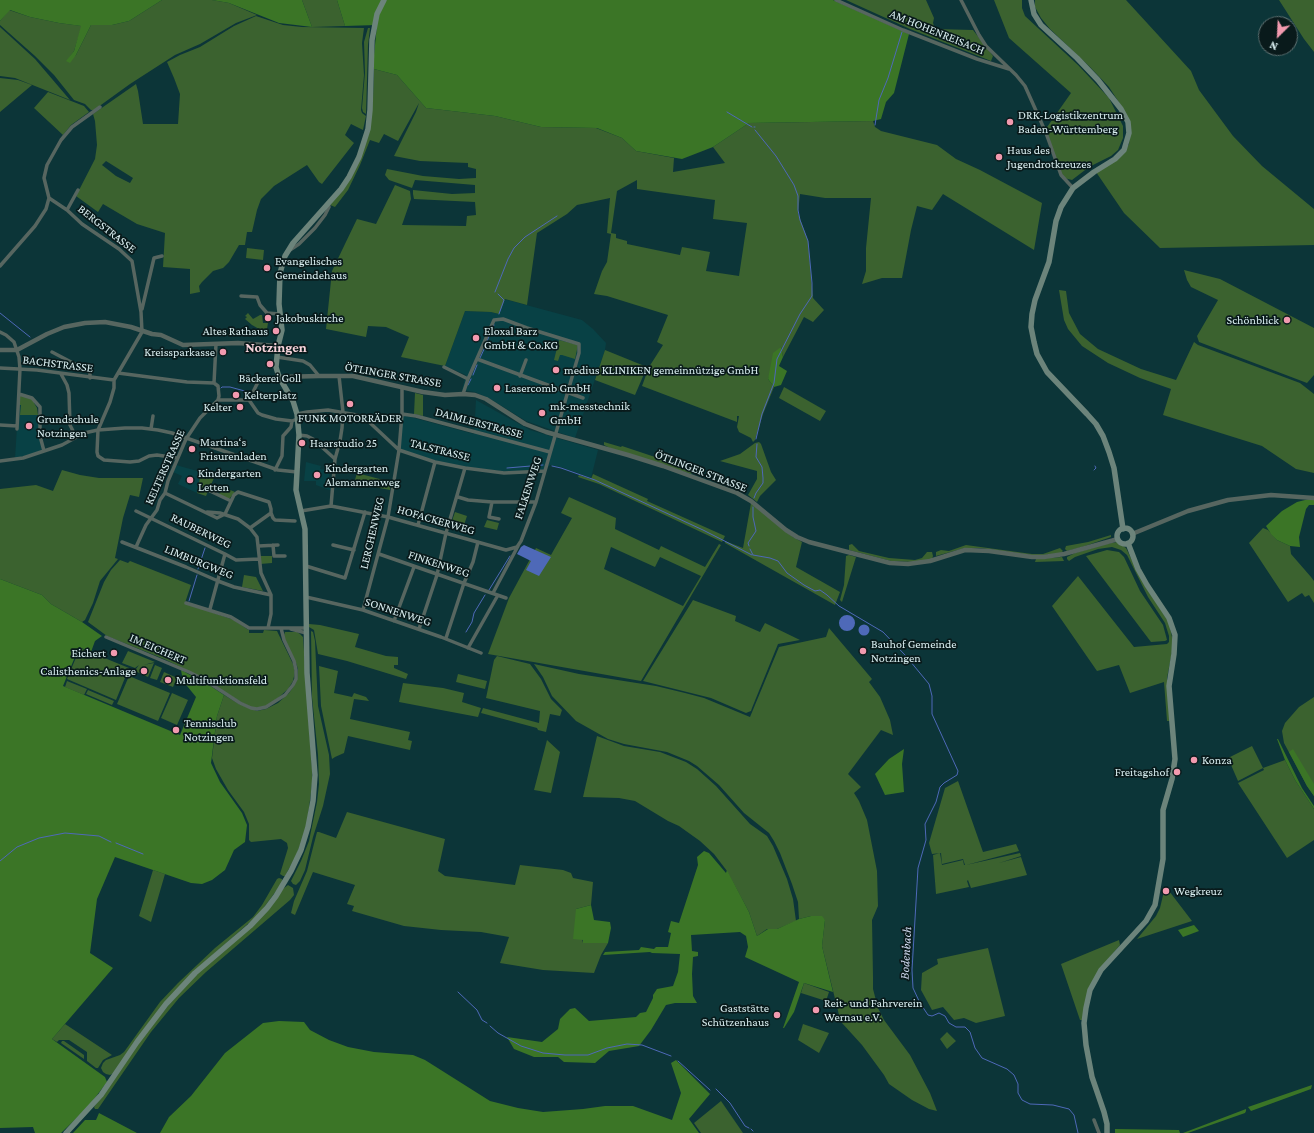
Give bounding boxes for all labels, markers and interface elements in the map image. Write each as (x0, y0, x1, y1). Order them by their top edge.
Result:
street label: AM HOHENREISACH (887, 6, 987, 58)
north arrow (1258, 16, 1298, 56)
text: N (1268, 39, 1279, 53)
place label: DRK-Logistikzentrum Baden-Württemberg (1018, 108, 1123, 136)
marker: DRK-Logistikzentrum Baden-Württemberg (1005, 117, 1015, 127)
place label: Haus des Jugendrotkreuzes (1007, 143, 1091, 171)
marker: Haus des Jugendrotkreuzes (994, 152, 1004, 162)
street label: BERGSTRASSE (75, 202, 139, 256)
place label: Evangelisches Gemeindehaus (275, 254, 347, 282)
marker: Evangelisches Gemeindehaus (262, 263, 272, 273)
place label: Jakobuskirche (276, 311, 343, 325)
marker: Jakobuskirche (263, 313, 273, 323)
place label: Schönblick (1227, 313, 1279, 327)
marker: Schönblick (1282, 315, 1292, 325)
place label: Altes Rathaus (203, 324, 268, 338)
place label: Eloxal Barz GmbH & Co.KG (484, 324, 558, 352)
marker: Altes Rathaus (271, 326, 281, 336)
marker: Eloxal Barz GmbH & Co.KG (471, 333, 481, 343)
district label: Notzingen (245, 340, 307, 356)
place label: Kreissparkasse (144, 345, 215, 359)
marker: Kreissparkasse (218, 347, 228, 357)
street label: BACHSTRASSE (22, 353, 94, 375)
marker: Bäckerei Goll (265, 359, 275, 369)
street label: ÖTLINGER STRASSE (344, 359, 442, 391)
place label: medius KLINIKEN gemeinnützige GmbH (564, 363, 758, 377)
marker: medius KLINIKEN gemeinnützige GmbH (551, 365, 561, 375)
place label: Bäckerei Goll (239, 371, 301, 385)
place label: Lasercomb GmbH (505, 381, 591, 395)
marker: Lasercomb GmbH (492, 383, 502, 393)
place label: Kelterplatz (244, 388, 297, 402)
marker: Kelterplatz (231, 390, 241, 400)
marker: FUNK MOTORRÄDER (345, 399, 355, 409)
place label: mk-messtechnik GmbH (550, 399, 630, 427)
place label: Kelter (203, 400, 232, 414)
marker: Kelter (235, 402, 245, 412)
street label: DAIMLERSTRASSE (434, 404, 524, 442)
marker: mk-messtechnik GmbH (537, 408, 547, 418)
place label: FUNK MOTORRÄDER (298, 411, 402, 425)
place label: Grundschule Notzingen (37, 412, 99, 440)
marker: Grundschule Notzingen (24, 421, 34, 431)
street label: KELTERSTRASSE (142, 427, 188, 507)
place label: Martina‘s Frisurenladen (200, 435, 267, 463)
place label: Haarstudio 25 (310, 436, 377, 450)
street label: TALSTRASSE (408, 436, 472, 464)
marker: Haarstudio 25 (297, 438, 307, 448)
marker: Martina‘s Frisurenladen (187, 444, 197, 454)
street label: ÖTLINGER STRASSE (653, 447, 749, 495)
street label: FALKENWEG (511, 455, 545, 521)
place label: Kindergarten Alemannenweg (325, 461, 400, 489)
place label: Kindergarten Letten (198, 466, 261, 494)
marker: Kindergarten Alemannenweg (312, 470, 322, 480)
marker: Kindergarten Letten (185, 475, 195, 485)
street label: LERCHENWEG (357, 496, 387, 570)
street label: HOFACKERWEG (395, 502, 477, 538)
street label: RAUBERWEG (168, 510, 234, 552)
street label: LIMBURGWEG (162, 542, 236, 582)
street label: FINKENWEG (406, 547, 472, 581)
street label: SONNENWEG (363, 595, 433, 629)
street label: IM EICHERT (127, 631, 189, 667)
place label: Bauhof Gemeinde Notzingen (871, 637, 957, 665)
place label: Eichert (71, 646, 106, 660)
marker: Bauhof Gemeinde Notzingen (858, 646, 868, 656)
marker: Eichert (109, 648, 119, 658)
place label: Calisthenics-Anlage (40, 664, 136, 678)
marker: Calisthenics-Anlage (139, 666, 149, 676)
place label: Multifunktionsfeld (176, 673, 267, 687)
marker: Multifunktionsfeld (163, 675, 173, 685)
place label: Tennisclub Notzingen (184, 716, 237, 744)
marker: Tennisclub Notzingen (171, 725, 181, 735)
place label: Konza (1202, 753, 1232, 767)
marker: Konza (1189, 755, 1199, 765)
place label: Freitagshof (1115, 765, 1169, 779)
marker: Freitagshof (1172, 767, 1182, 777)
place label: Wegkreuz (1174, 884, 1222, 898)
marker: Wegkreuz (1161, 886, 1171, 896)
water label: Bodenbach (897, 926, 915, 980)
place label: Reit- und Fahrverein Wernau e.V. (824, 996, 922, 1024)
place label: Gaststätte Schützenhaus (702, 1001, 769, 1029)
marker: Reit- und Fahrverein Wernau e.V. (811, 1005, 821, 1015)
marker: Gaststätte Schützenhaus (772, 1010, 782, 1020)

